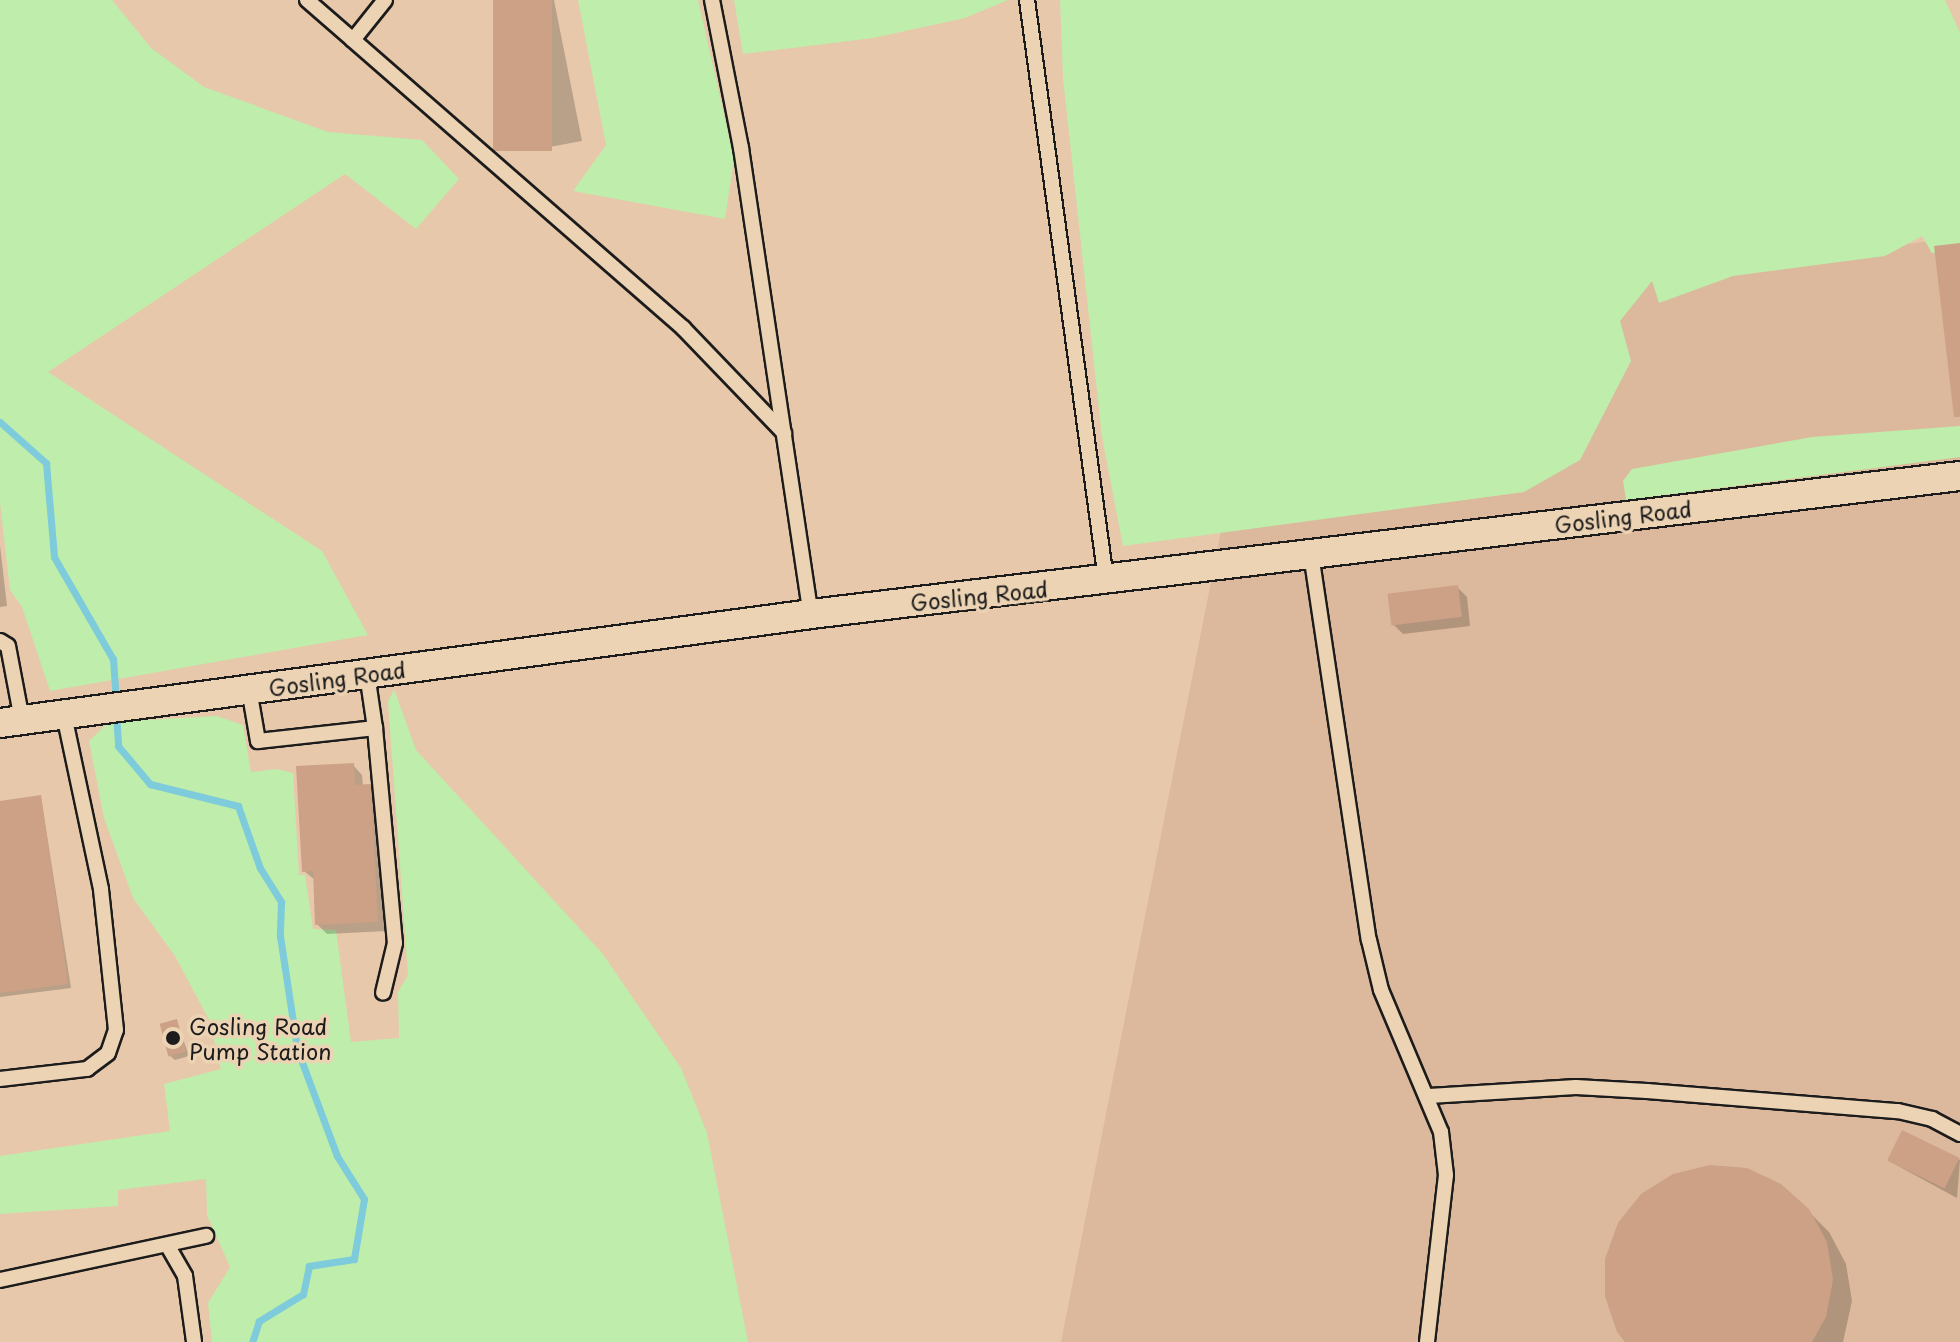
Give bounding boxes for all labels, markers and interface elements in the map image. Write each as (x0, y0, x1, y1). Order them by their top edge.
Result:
street label: Gosling Road (1553, 494, 1693, 538)
street label: Gosling Road (909, 575, 1049, 615)
street label: Gosling Road (267, 655, 407, 701)
place label: Gosling Road Pump Station (189, 1012, 332, 1064)
marker: Gosling Road Pump Station (164, 1029, 182, 1047)

